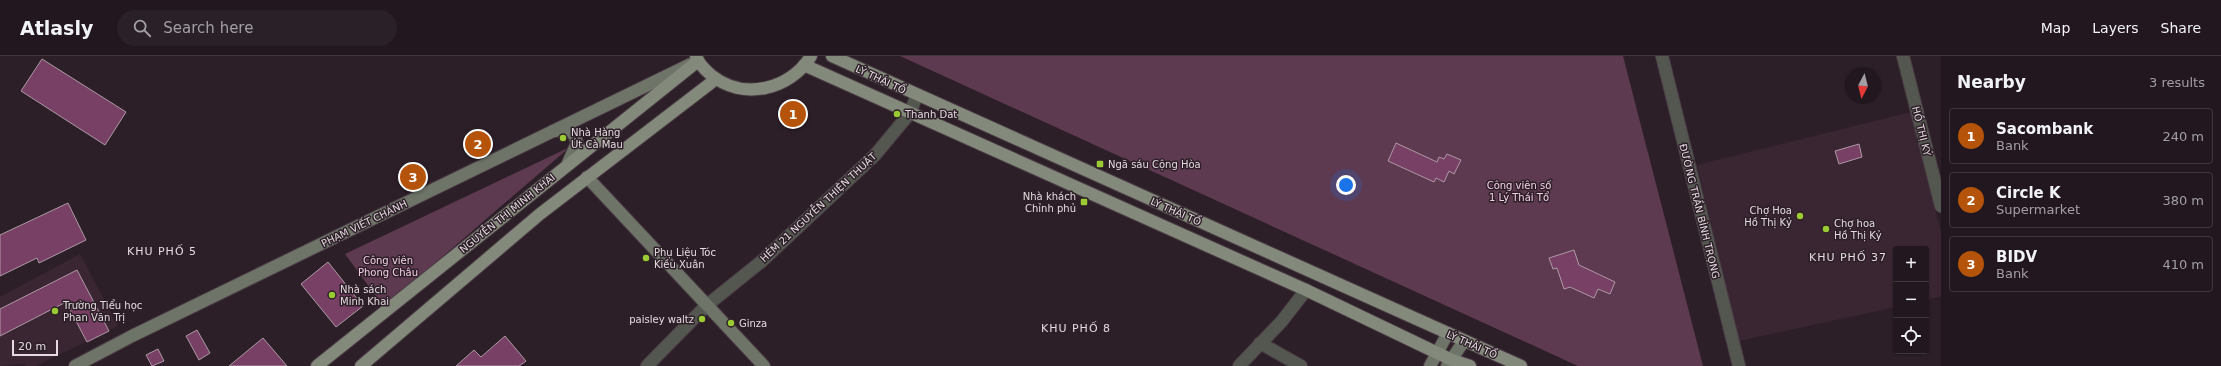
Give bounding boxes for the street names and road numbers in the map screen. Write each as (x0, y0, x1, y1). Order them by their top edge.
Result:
street label: LÝ THÁI TỔ (854, 60, 909, 96)
street label: HỒ THỊ KỶ (1909, 105, 1935, 158)
street label: ĐƯỜNG TRẦN BÌNH TRỌNG (1676, 142, 1724, 280)
street label: HẺM 21 NGUYỄN THIỆN THUẬT (756, 148, 880, 265)
street label: NGUYỄN THỊ MINH KHAI (456, 169, 558, 256)
street label: LÝ THÁI TỔ (1149, 193, 1204, 228)
street label: PHẠM VIẾT CHÁNH (319, 196, 409, 250)
street label: LÝ THÁI TỔ (1445, 326, 1500, 361)

